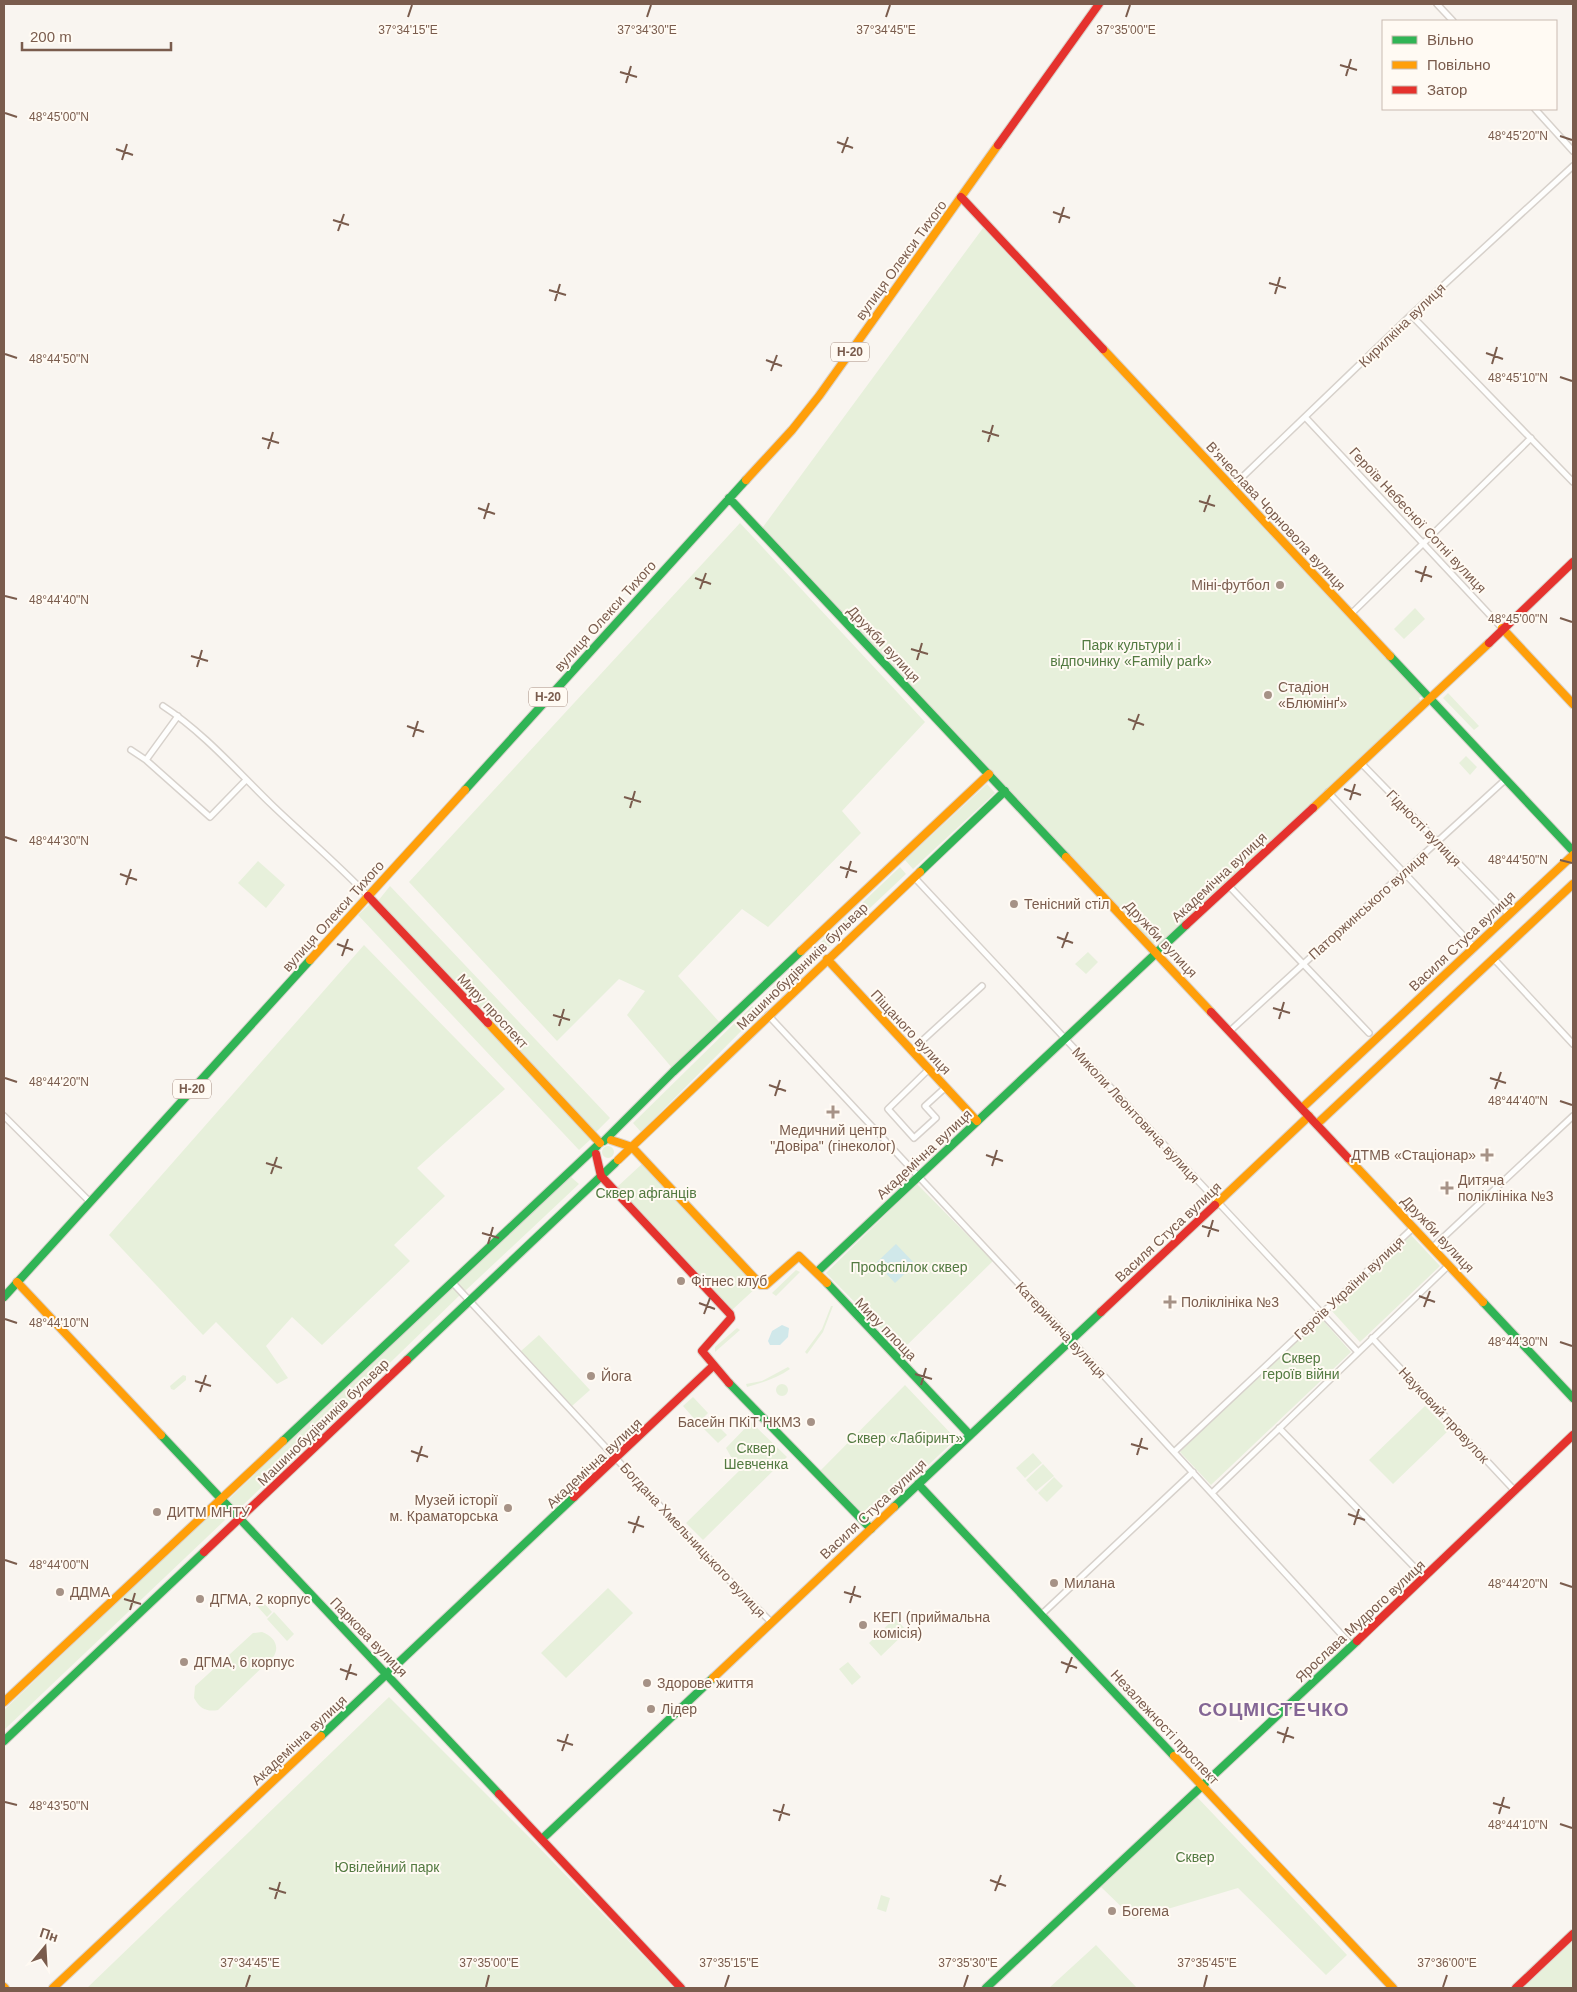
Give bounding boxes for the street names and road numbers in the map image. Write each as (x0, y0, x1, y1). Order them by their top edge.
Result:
street label: вулиця Олекси Тихого (852, 197, 950, 323)
street label: Кирилкіна вулиця (1356, 280, 1448, 370)
road number: Н-20 (831, 342, 869, 362)
street label: В'ячеслава Чорновола вулиця (1203, 438, 1349, 594)
street label: Героїв Небесної Сотні вулиця (1346, 444, 1490, 596)
street label: вулиця Олекси Тихого (551, 557, 659, 675)
street label: Дружби вулиця (844, 602, 924, 686)
road number: Н-20 (529, 688, 567, 706)
street label: Гідності вулиця (1383, 786, 1465, 870)
street label: Академічна вулиця (1168, 829, 1270, 925)
street label: Паторжинського вулиця (1305, 847, 1431, 963)
street label: вулиця Олекси Тихого (279, 857, 387, 975)
street label: Василя Стуса вулиця (1406, 888, 1518, 994)
street label: Дружби вулиця (1121, 897, 1201, 981)
street label: Машинобудівників бульвар (733, 899, 871, 1033)
street label: Миру проспект (454, 970, 532, 1052)
street label: Піщаного вулиця (868, 986, 954, 1078)
street label: Миколи Леонтовича вулиця (1069, 1044, 1203, 1186)
road number: Н-20 (173, 1080, 211, 1098)
street label: Академічна вулиця (873, 1106, 975, 1202)
street label: Василя Стуса вулиця (1112, 1179, 1224, 1285)
street label: Дружби вулиця (1398, 1192, 1478, 1276)
street label: Героїв України вулиця (1291, 1233, 1407, 1343)
street label: Катеринича вулиця (1012, 1279, 1110, 1381)
street label: Миру площа (852, 1294, 920, 1364)
street label: Машинобудівників бульвар (254, 1355, 392, 1489)
street label: Науковий провулок (1396, 1364, 1493, 1467)
street label: Академічна вулиця (543, 1415, 645, 1511)
street label: Василя Стуса вулиця (817, 1456, 929, 1562)
street label: Богдана Хмельницького вулиця (617, 1459, 769, 1621)
street label: Ярослава Мудрого вулиця (1292, 1557, 1428, 1685)
street label: Паркова вулиця (327, 1594, 411, 1680)
street label: Незалежності проспект (1108, 1666, 1223, 1788)
street label: Академічна вулиця (248, 1692, 350, 1788)

